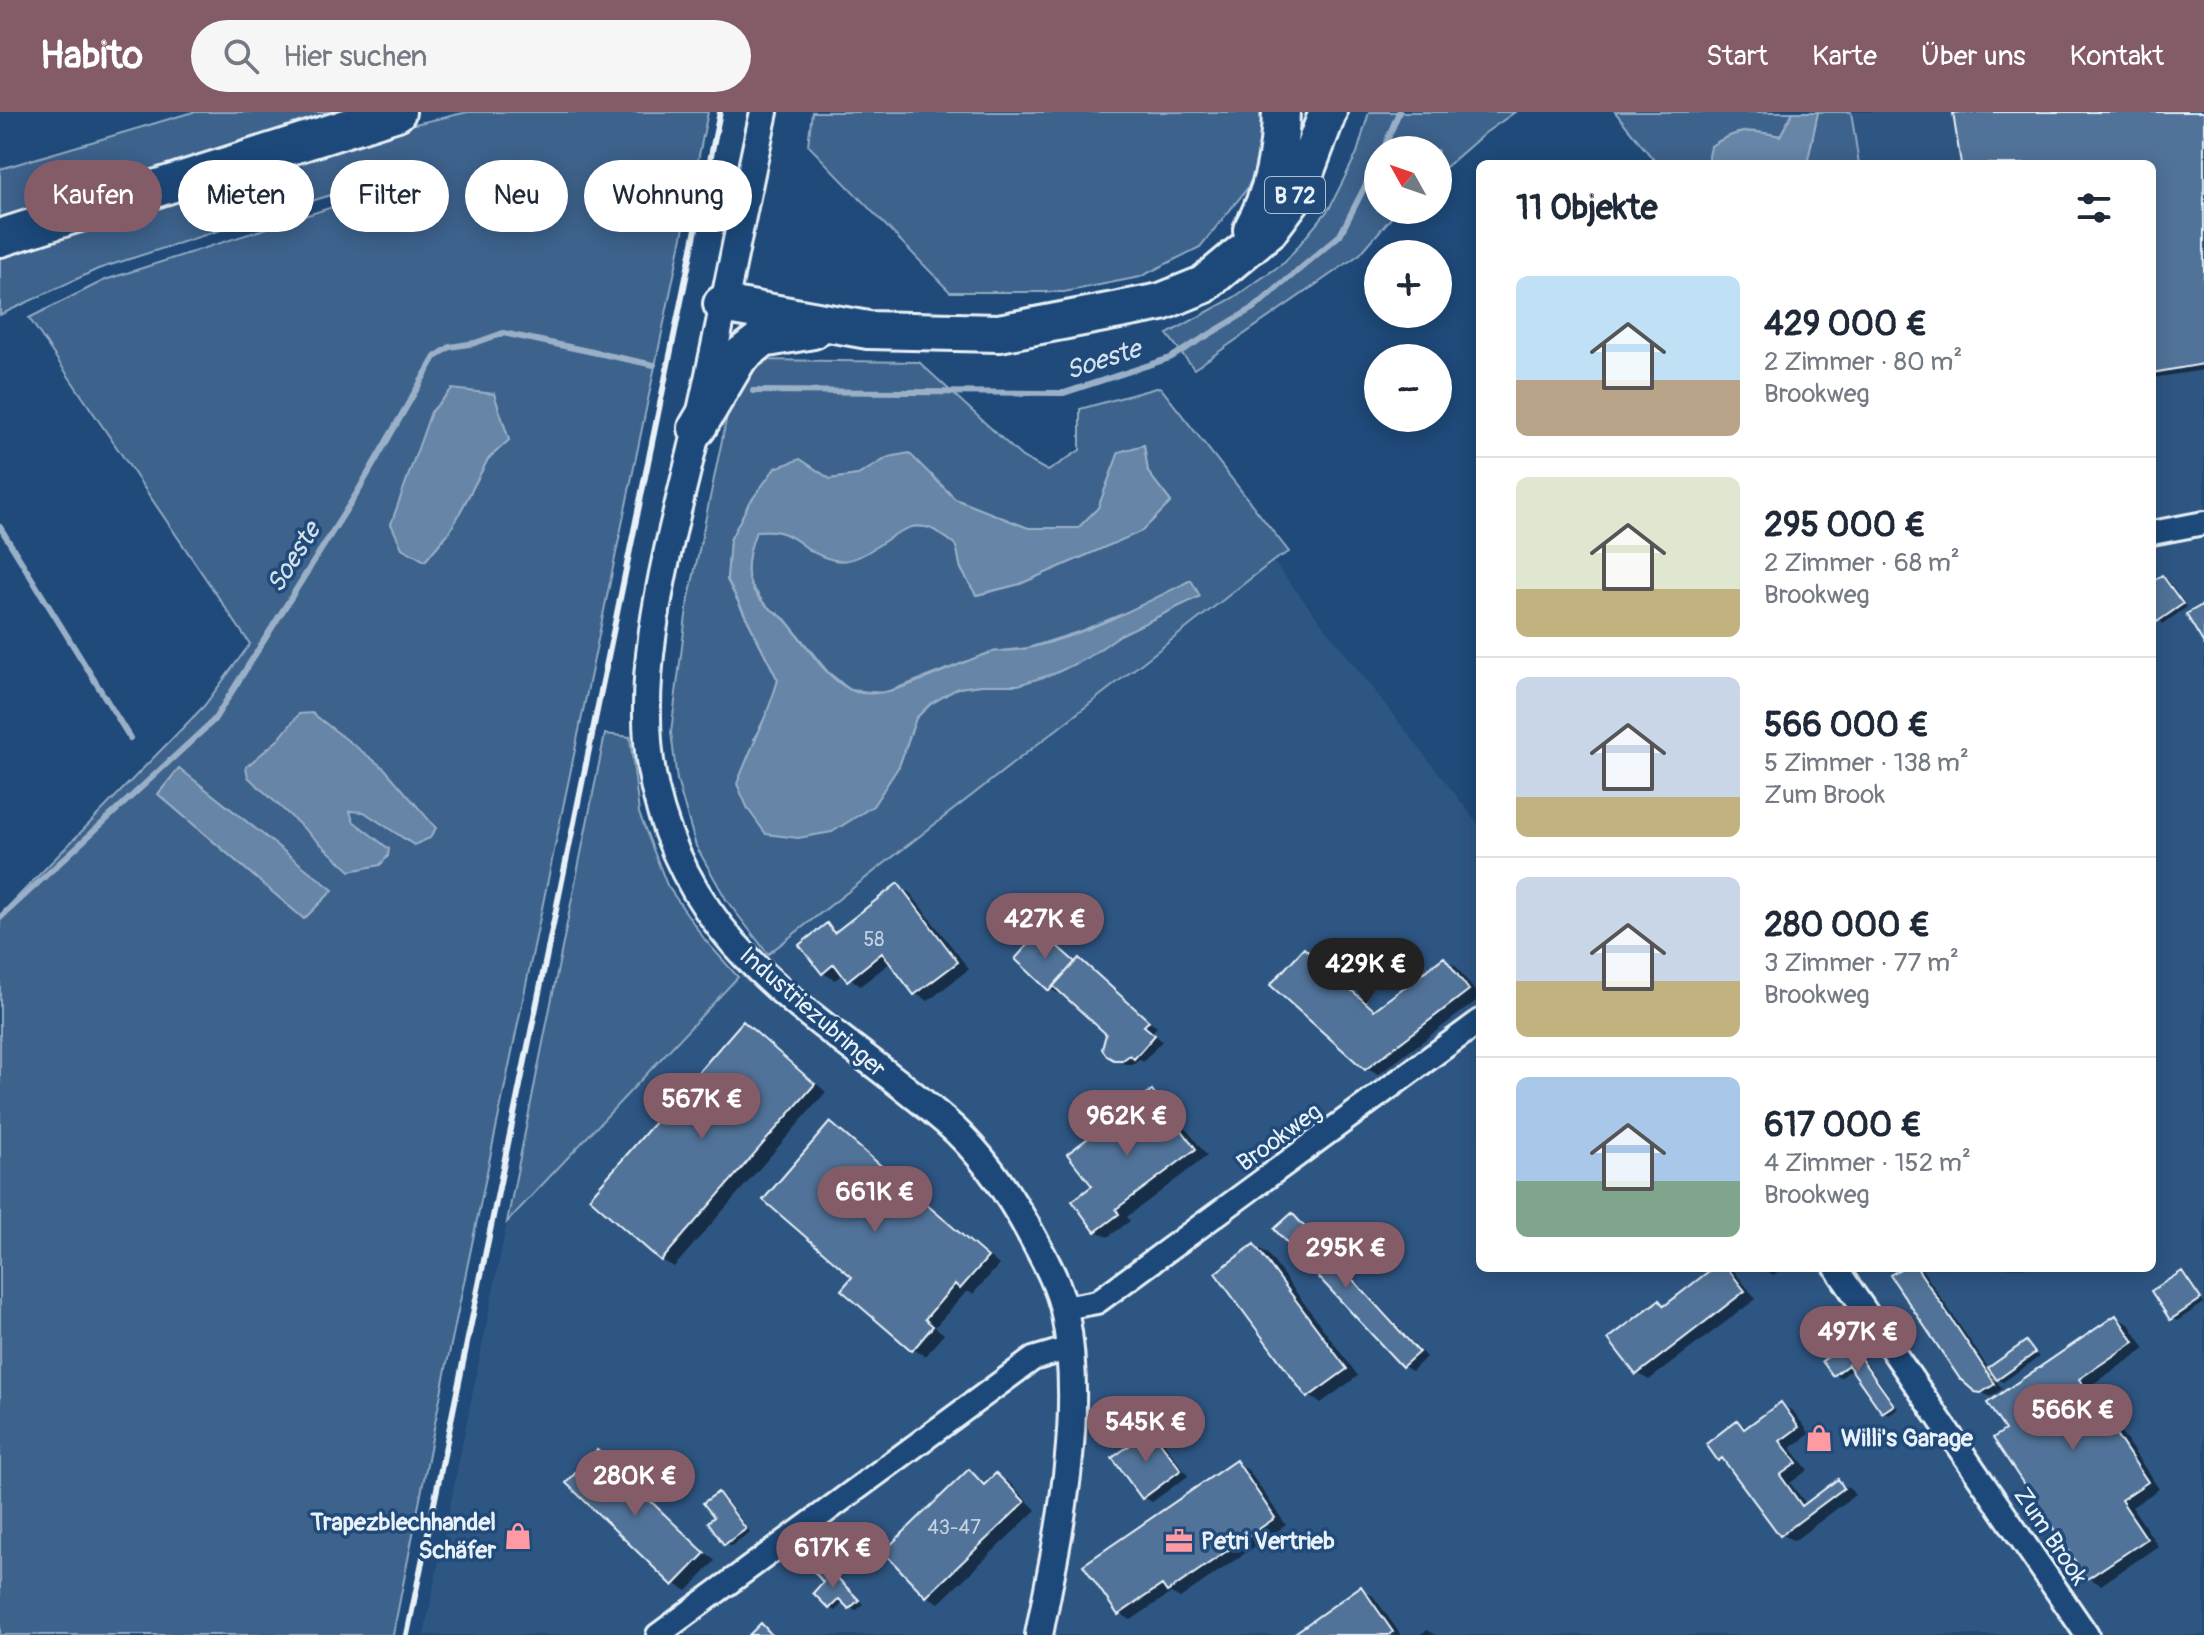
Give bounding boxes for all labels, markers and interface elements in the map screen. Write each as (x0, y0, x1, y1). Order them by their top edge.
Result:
search box (191, 20, 751, 92)
text: Habito (40, 32, 143, 80)
icon: search (219, 34, 263, 78)
text: Hier suchen (283, 38, 428, 75)
text: Start (1706, 39, 1768, 74)
text: Karte (1812, 39, 1877, 74)
text: Über uns (1921, 39, 2026, 74)
text: Kontakt (2070, 39, 2164, 74)
north arrow (1364, 136, 1452, 224)
map controls (1364, 136, 1452, 432)
chip: Kaufen (24, 160, 162, 232)
chip: Mieten (178, 160, 314, 232)
chip: Filter (330, 160, 449, 232)
chip: Neu (465, 160, 568, 232)
chip: Wohnung (584, 160, 752, 232)
road number: B 72 (1265, 177, 1325, 213)
icon: filters (2072, 186, 2116, 230)
text: 11 Objekte (1516, 187, 1657, 230)
button: + (1364, 240, 1452, 328)
text: 429 000 € (1764, 303, 1927, 346)
icon: home (1580, 308, 1676, 404)
water label: Soeste (1062, 332, 1147, 387)
button: − (1364, 344, 1452, 432)
text: 2 Zimmer · 80 m² (1764, 346, 1962, 378)
text: Brookweg (1764, 378, 1870, 410)
text: 295 000 € (1764, 504, 1926, 547)
icon: home (1580, 509, 1676, 605)
water label: Soeste (260, 515, 329, 599)
text: 2 Zimmer · 68 m² (1764, 547, 1960, 579)
text: Brookweg (1764, 579, 1870, 611)
text: 566 000 € (1764, 704, 1929, 747)
icon: home (1580, 709, 1676, 805)
text: 5 Zimmer · 138 m² (1764, 747, 1969, 779)
text: Zum Brook (1764, 779, 1885, 811)
pin: 427K € (980, 893, 1110, 961)
text: 427K € (1004, 903, 1086, 935)
text: 280 000 € (1764, 904, 1930, 947)
icon: home (1580, 909, 1676, 1005)
house number: 58 (864, 927, 884, 952)
pin: 429K € (1301, 938, 1431, 1006)
street label: Industriezubringer (734, 941, 892, 1084)
text: 3 Zimmer · 77 m² (1764, 947, 1959, 979)
text: 429K € (1325, 948, 1407, 980)
text: Brookweg (1764, 979, 1870, 1011)
pin: 567K € (637, 1073, 767, 1141)
text: 567K € (661, 1083, 743, 1115)
pin: 962K € (1062, 1090, 1192, 1158)
street label: Brookweg (1231, 1097, 1327, 1178)
text: 962K € (1086, 1100, 1168, 1132)
text: 617 000 € (1764, 1104, 1922, 1147)
icon: home (1580, 1109, 1676, 1205)
text: 4 Zimmer · 152 m² (1764, 1147, 1971, 1179)
pin: 661K € (810, 1166, 940, 1234)
text: 661K € (836, 1176, 914, 1208)
text: Brookweg (1764, 1179, 1870, 1211)
pin: 295K € (1281, 1222, 1411, 1290)
text: 295K € (1306, 1232, 1386, 1264)
pin: 497K € (1793, 1306, 1923, 1374)
text: 497K € (1818, 1316, 1898, 1348)
pin: 566K € (2008, 1384, 2138, 1452)
text: 566K € (2032, 1394, 2114, 1426)
pin: 545K € (1081, 1396, 1211, 1464)
text: 545K € (1105, 1406, 1187, 1438)
shop icon: Willi's Garage (1804, 1423, 1834, 1453)
place label: Willi's Garage (1841, 1424, 1974, 1453)
pin: 280K € (570, 1450, 700, 1518)
text: 280K € (593, 1460, 677, 1492)
street label: Zum Brook (2007, 1482, 2094, 1591)
place label: Trapezblechhandel Schäfer (309, 1508, 496, 1565)
house number: 43-47 (927, 1515, 981, 1540)
shop icon: Trapezblechhandel Schäfer (503, 1521, 533, 1551)
pin: 617K € (768, 1522, 898, 1590)
office icon: Petri Vertrieb (1164, 1526, 1194, 1556)
place label: Petri Vertrieb (1201, 1527, 1335, 1556)
text: 617K € (794, 1532, 872, 1564)

